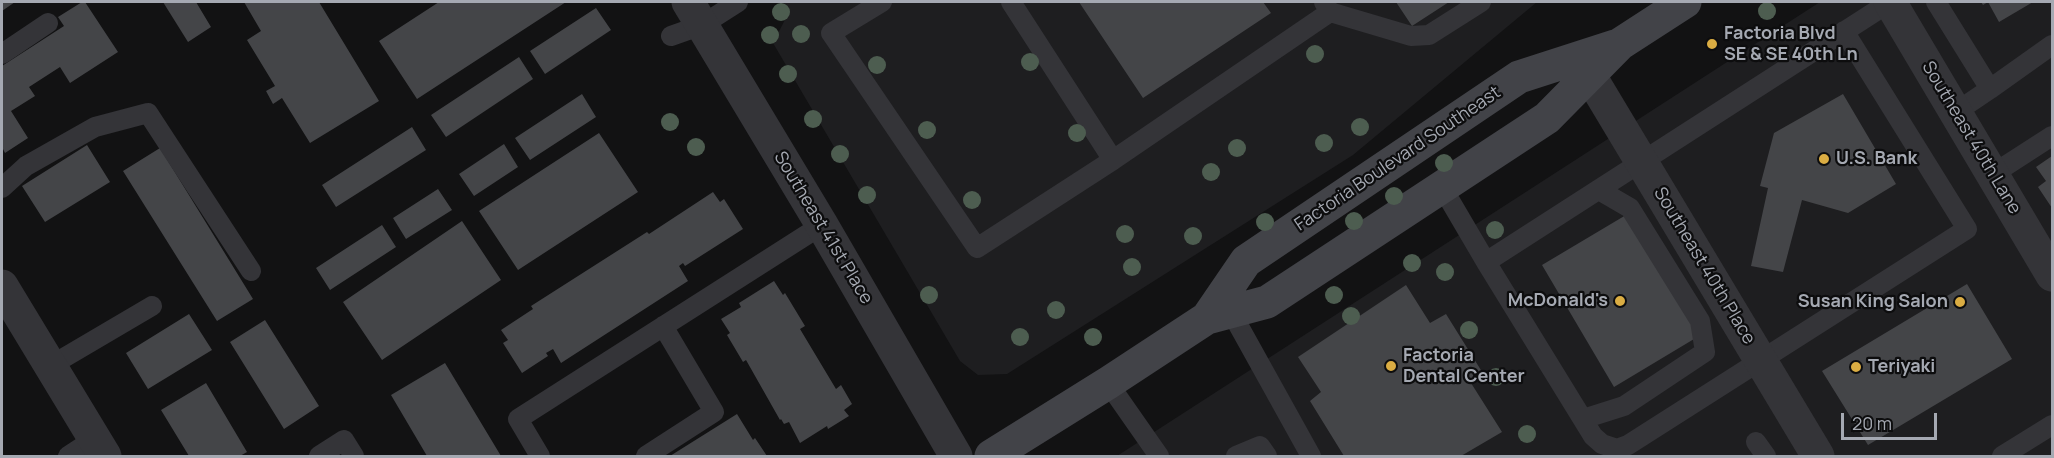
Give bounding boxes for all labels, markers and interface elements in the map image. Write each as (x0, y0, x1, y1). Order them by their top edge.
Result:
place label: Factoria Blvd SE & SE 40th Ln (1724, 23, 1858, 66)
marker: Factoria Blvd SE & SE 40th Ln (1705, 37, 1719, 51)
street label: Southeast 40th Lane (1917, 58, 2025, 218)
street label: Factoria Boulevard Southeast (1291, 82, 1505, 236)
street label: Southeast 41st Place (769, 148, 877, 308)
place label: U.S. Bank (1836, 148, 1917, 170)
marker: U.S. Bank (1817, 152, 1831, 166)
street label: Southeast 40th Place (1649, 184, 1759, 348)
place label: McDonald's (1508, 290, 1608, 312)
place label: Susan King Salon (1798, 291, 1948, 313)
marker: McDonald's (1613, 294, 1627, 308)
marker: Susan King Salon (1953, 295, 1967, 309)
place label: Factoria Dental Center (1403, 345, 1525, 388)
place label: Teriyaki (1868, 356, 1935, 378)
marker: Factoria Dental Center (1384, 359, 1398, 373)
marker: Teriyaki (1849, 360, 1863, 374)
scale bar (1844, 401, 1940, 439)
text: 20 m (1852, 411, 1892, 435)

